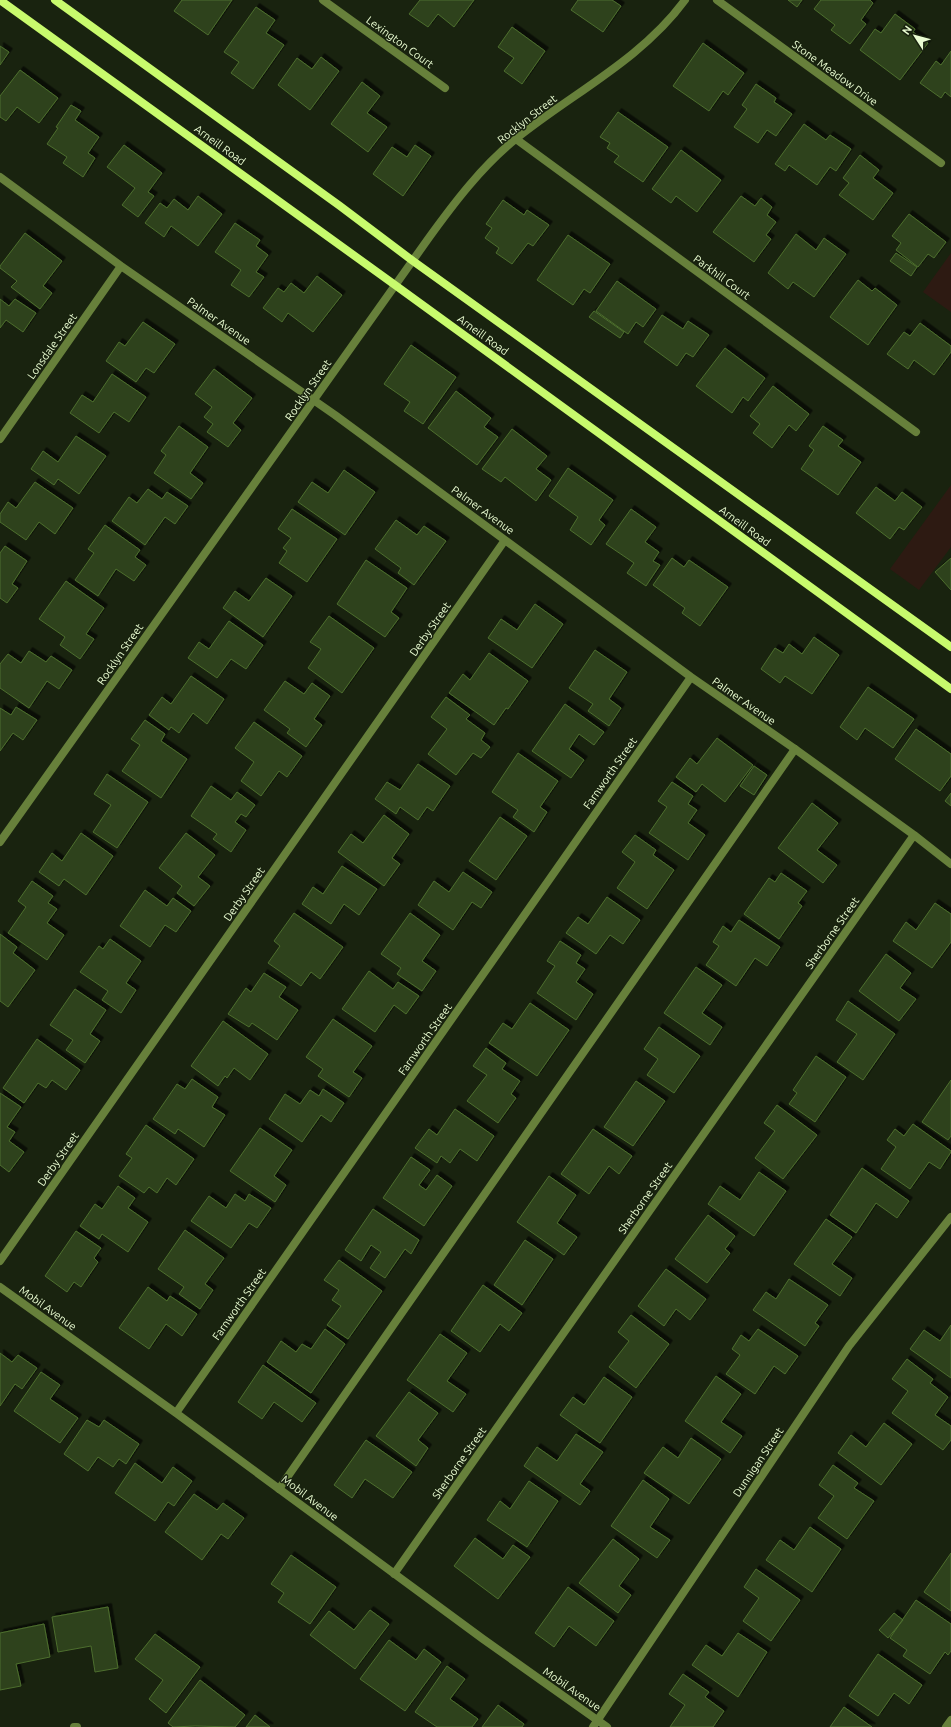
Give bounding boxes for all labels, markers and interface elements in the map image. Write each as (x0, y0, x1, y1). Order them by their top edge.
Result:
street label: Lexington Court (364, 14, 436, 71)
north arrow (895, 16, 935, 56)
text: N (900, 23, 914, 37)
street label: Stone Meadow Drive (790, 38, 880, 108)
street label: Rocklyn Street (495, 92, 559, 146)
street label: Arneill Road (192, 123, 248, 167)
street label: Parkhill Court (691, 252, 753, 302)
street label: Palmer Avenue (185, 295, 253, 347)
street label: Lonsdale Street (25, 310, 79, 381)
street label: Arneill Road (455, 313, 511, 357)
street label: Rocklyn Street (283, 357, 334, 423)
street label: Palmer Avenue (449, 483, 517, 537)
street label: Arneill Road (717, 504, 773, 548)
street label: Derby Street (407, 599, 453, 658)
street label: Rocklyn Street (95, 621, 146, 687)
street label: Palmer Avenue (710, 675, 778, 727)
street label: Farnworth Street (581, 734, 640, 811)
street label: Derby Street (221, 864, 267, 923)
street label: Sherborne Street (803, 894, 862, 971)
street label: Farnworth Street (396, 1000, 455, 1077)
street label: Derby Street (35, 1129, 81, 1188)
street label: Sherborne Street (616, 1159, 675, 1236)
street label: Farnworth Street (210, 1265, 269, 1342)
street label: Mobil Avenue (17, 1283, 79, 1333)
street label: Sherborne Street (430, 1424, 489, 1501)
street label: Dunnigan Street (730, 1425, 786, 1499)
street label: Mobil Avenue (279, 1473, 341, 1523)
street label: Mobil Avenue (541, 1665, 603, 1713)

